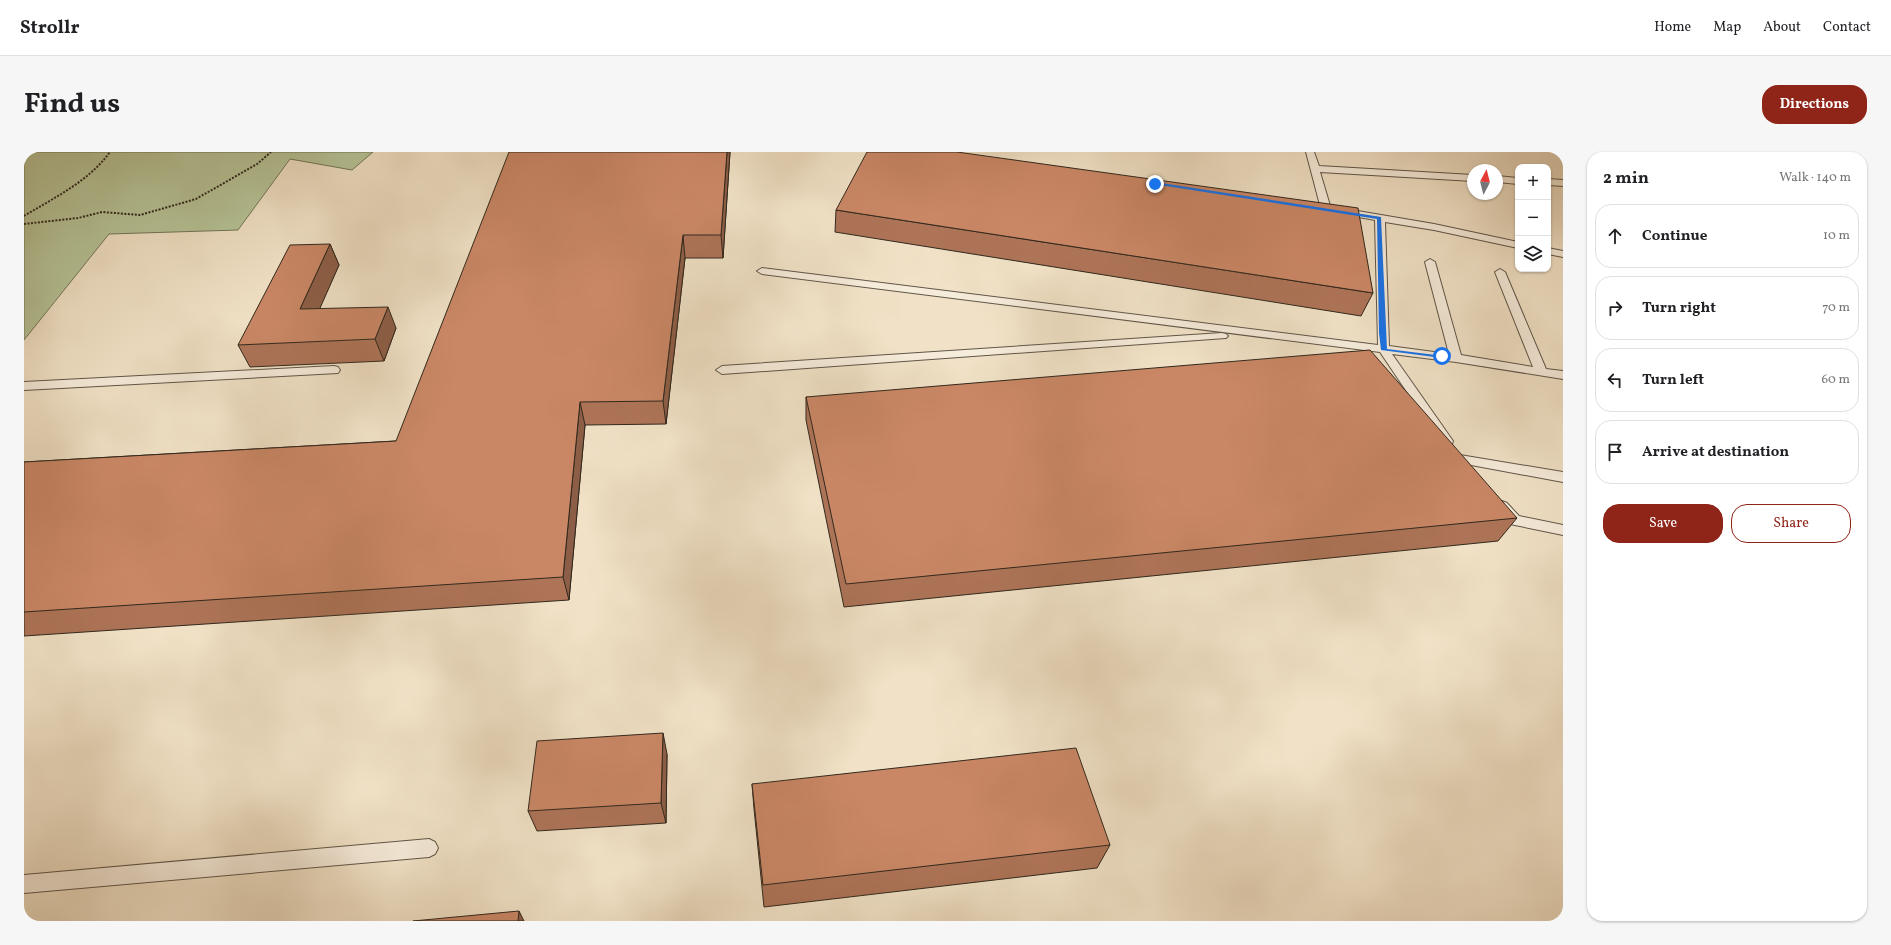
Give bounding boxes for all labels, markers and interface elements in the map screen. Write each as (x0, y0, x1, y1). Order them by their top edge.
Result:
text: Strollr (20, 15, 80, 41)
text: Home (1654, 18, 1691, 37)
text: Map (1713, 18, 1741, 37)
text: About (1763, 18, 1801, 37)
text: Contact (1823, 18, 1871, 37)
text: Find us (24, 85, 120, 124)
button: Directions (1762, 85, 1867, 124)
north arrow (1467, 164, 1503, 200)
map controls (1515, 164, 1551, 272)
button: + (1515, 164, 1551, 200)
text: 2 min (1603, 167, 1649, 190)
text: Walk · 140 m (1779, 169, 1851, 187)
route end (1146, 175, 1164, 193)
button: − (1515, 200, 1551, 236)
icon: ahead (1604, 225, 1626, 247)
text: Continue (1642, 226, 1707, 247)
text: 10 m (1823, 227, 1850, 245)
button: layers (1515, 236, 1551, 272)
icon: right (1604, 297, 1626, 319)
text: Turn right (1642, 298, 1716, 319)
text: 70 m (1822, 299, 1850, 317)
route start (1433, 347, 1451, 365)
icon: left (1604, 369, 1626, 391)
text: Turn left (1642, 370, 1704, 391)
text: 60 m (1822, 371, 1850, 389)
icon: arrive (1604, 441, 1626, 463)
text: Arrive at destination (1642, 442, 1789, 463)
button: Save (1603, 504, 1723, 543)
button: Share (1731, 504, 1851, 543)

